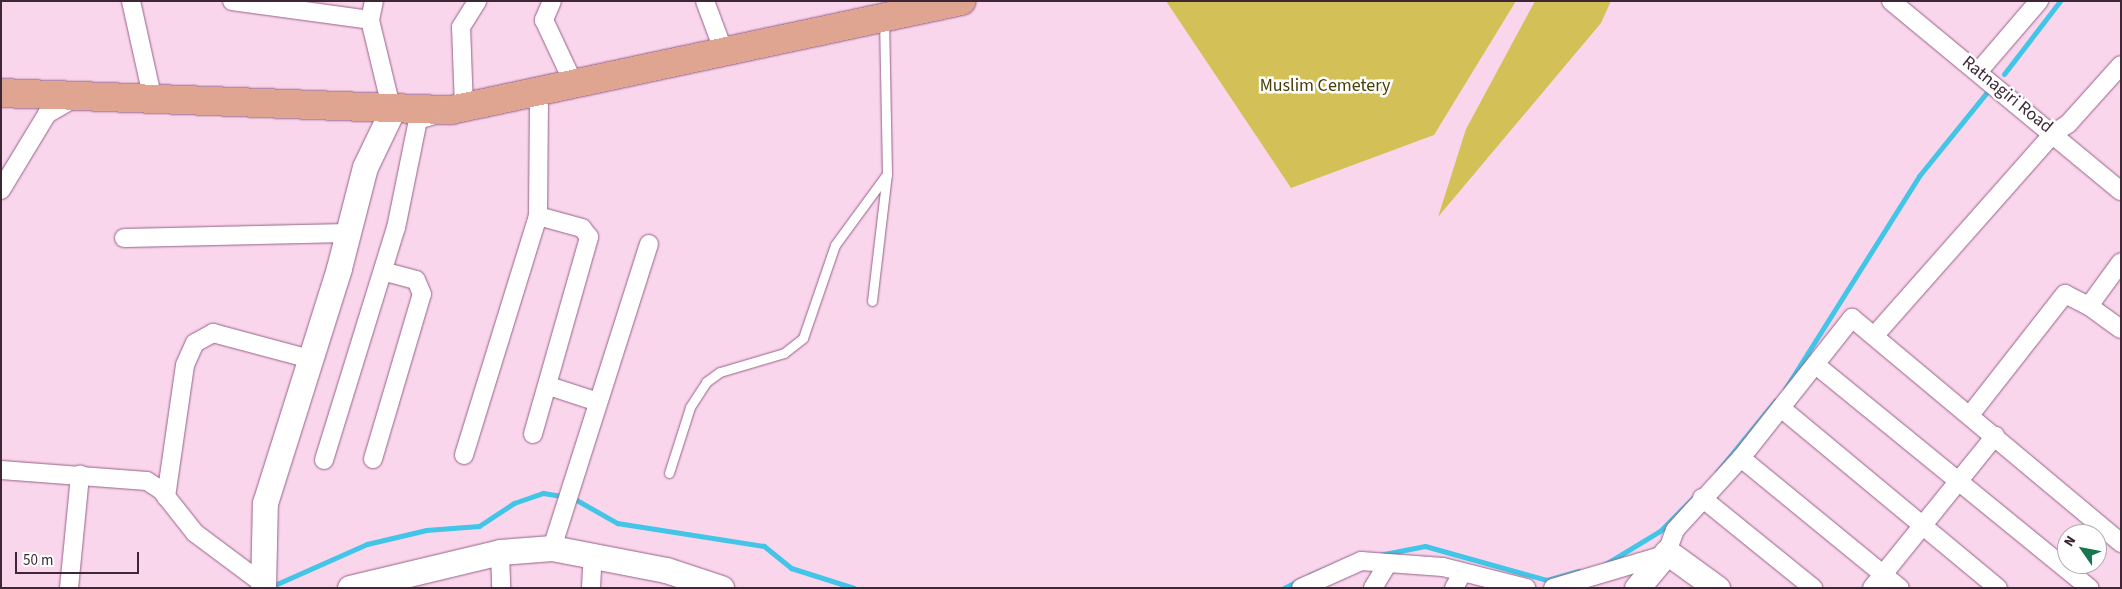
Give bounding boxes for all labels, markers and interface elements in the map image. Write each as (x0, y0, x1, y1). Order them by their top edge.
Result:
street label: Ratnagiri Road (1957, 52, 2057, 138)
park label: Muslim Cemetery (1260, 75, 1390, 97)
north arrow (2057, 524, 2107, 574)
text: N (2059, 532, 2081, 551)
scale bar (18, 542, 141, 574)
text: 50 m (23, 550, 53, 571)

